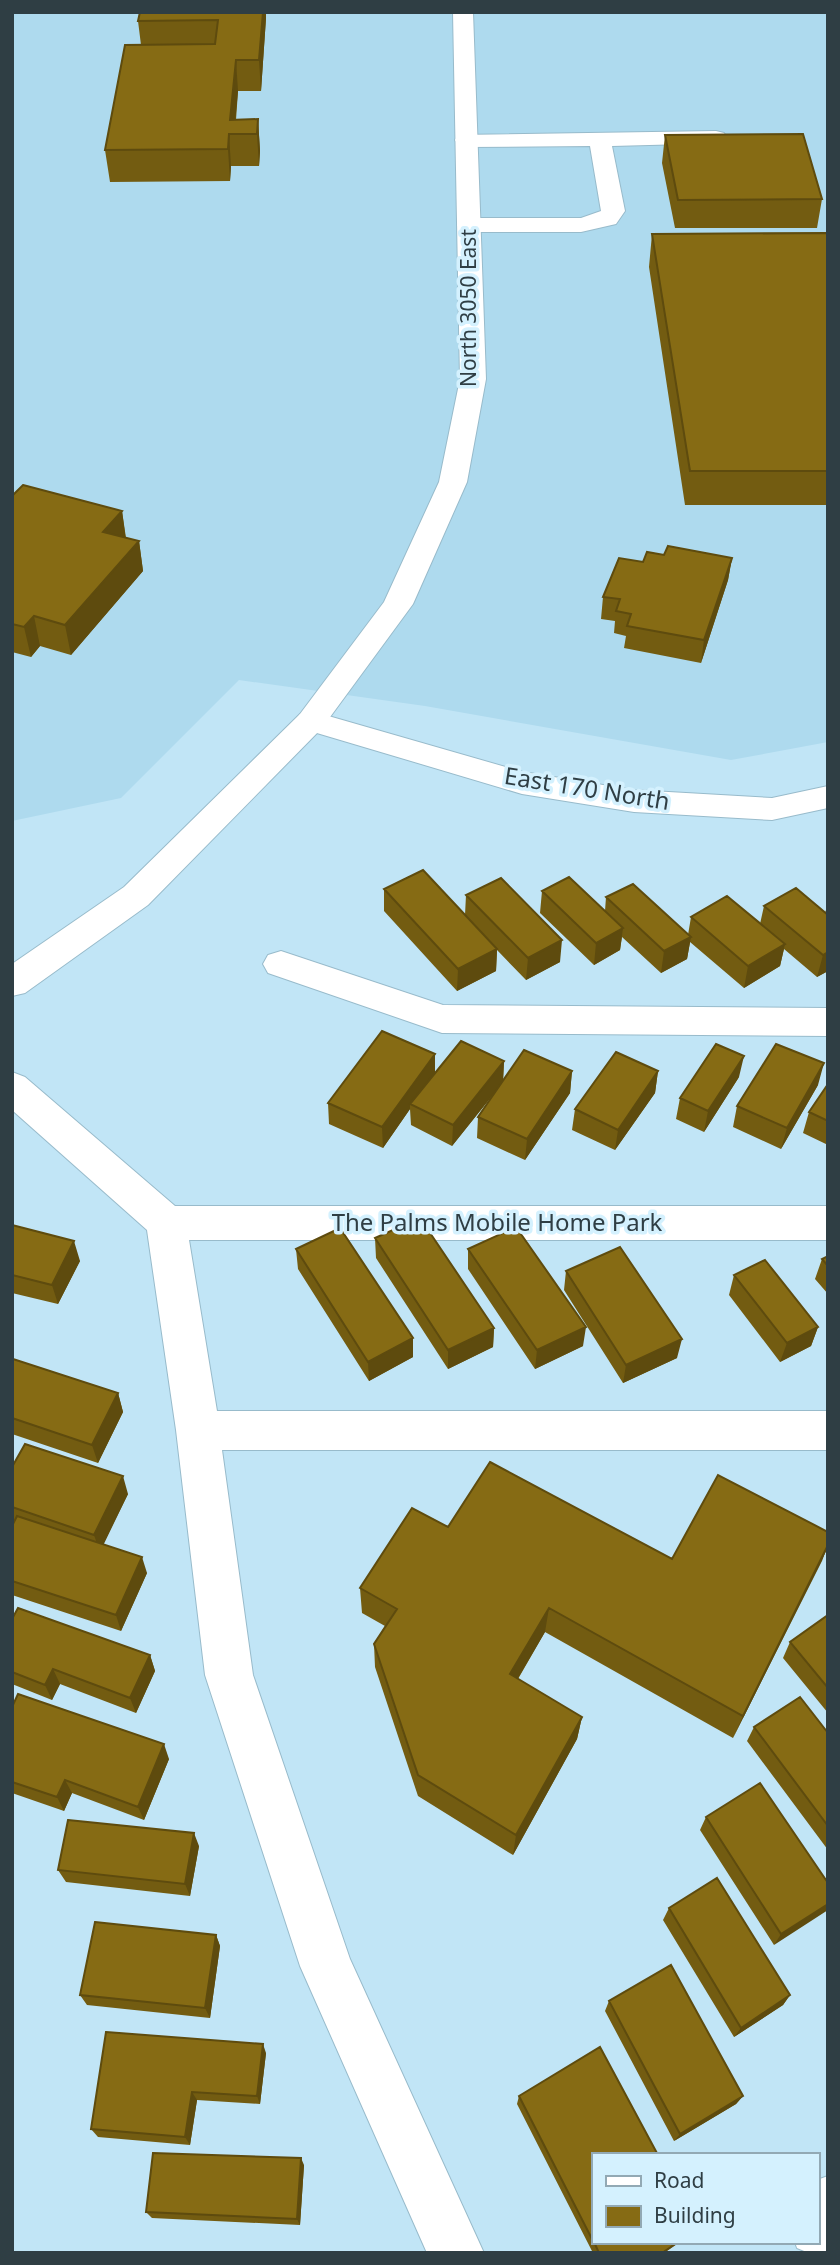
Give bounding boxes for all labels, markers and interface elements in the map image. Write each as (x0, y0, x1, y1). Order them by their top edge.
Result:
street label: North 3050 East (454, 229, 482, 387)
street label: East 170 North (502, 758, 672, 817)
street label: The Palms Mobile Home Park (332, 1205, 663, 1238)
legend (592, 2153, 819, 2244)
text: Road (654, 2166, 704, 2194)
text: Building (654, 2201, 736, 2229)

